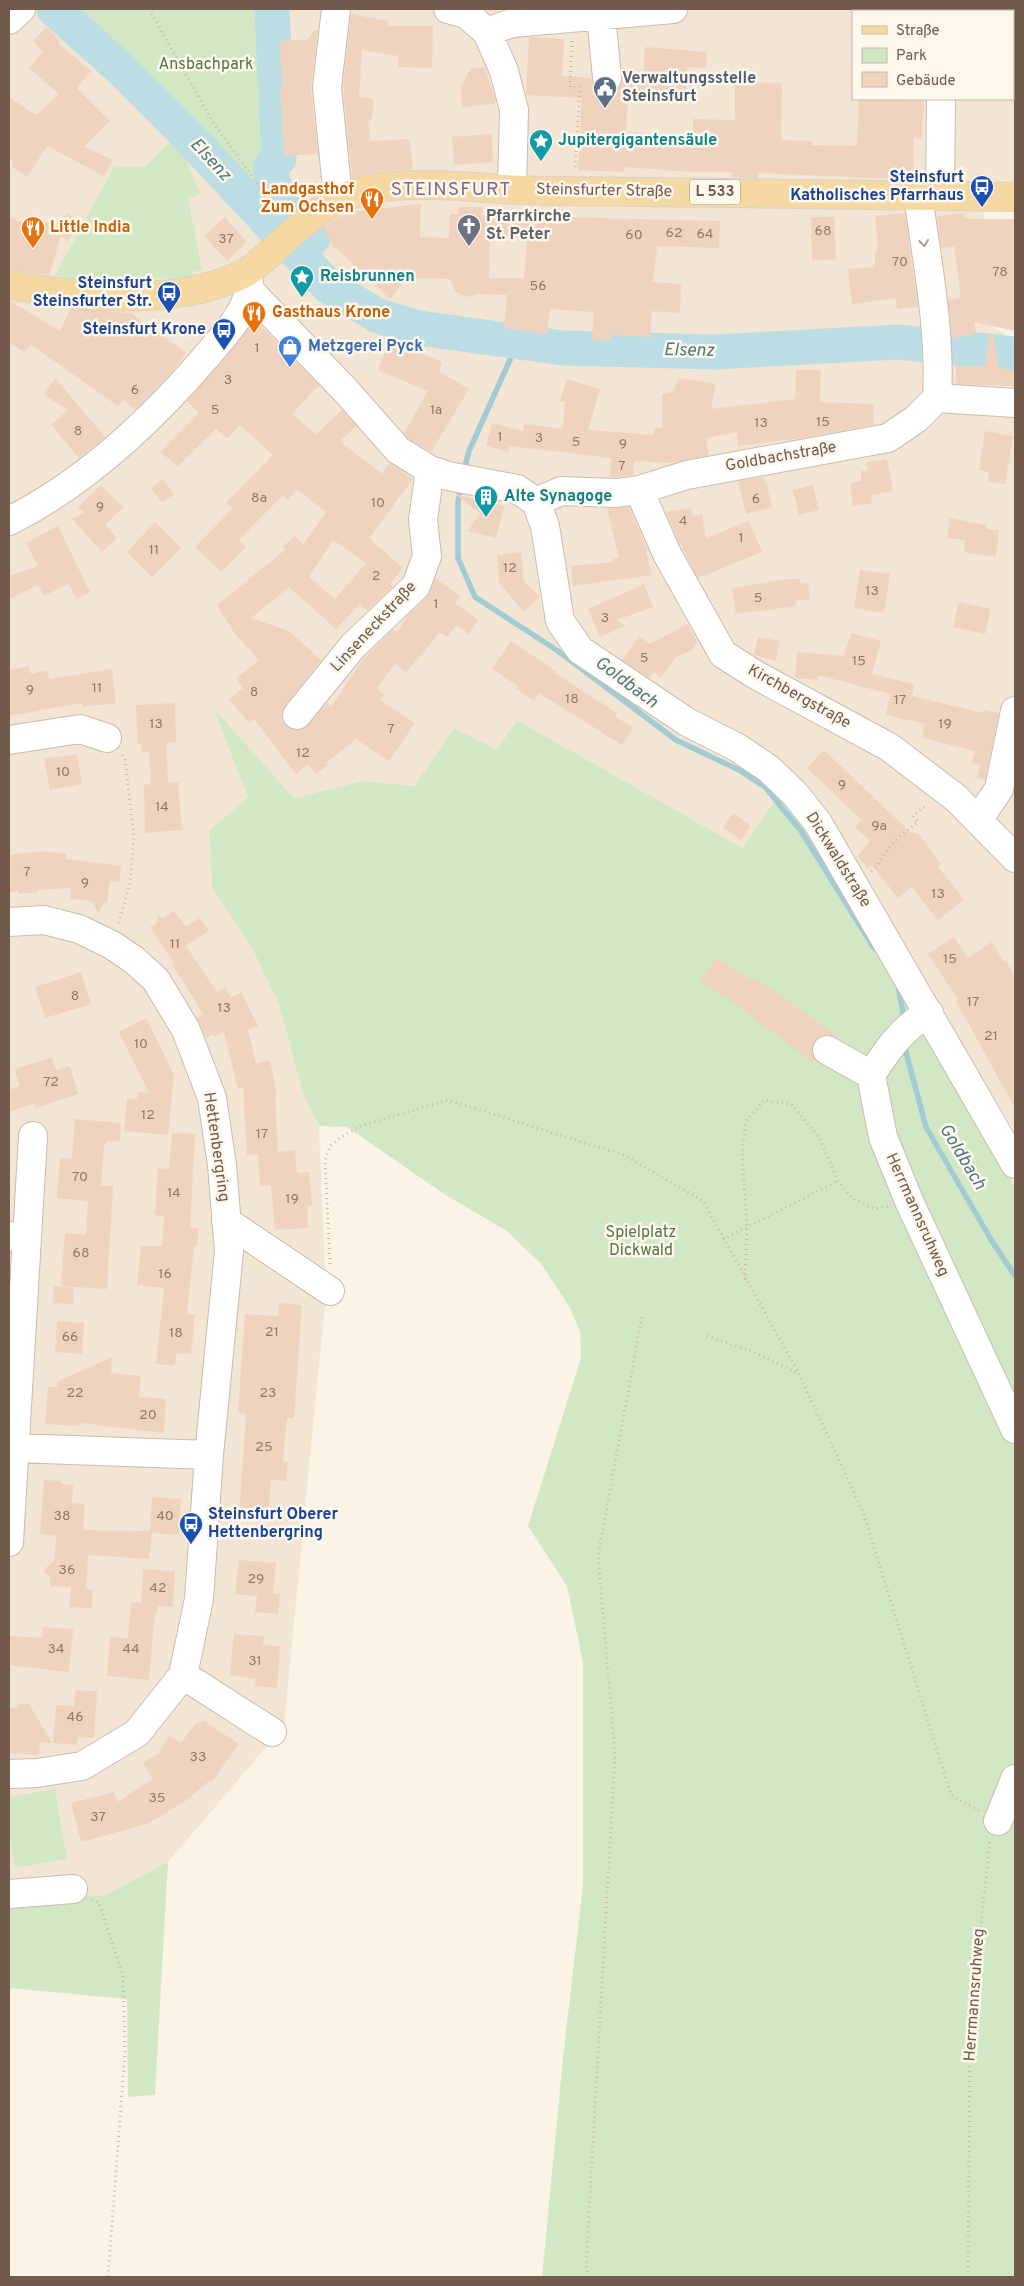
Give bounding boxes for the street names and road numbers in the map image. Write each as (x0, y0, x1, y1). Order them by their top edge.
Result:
street label: Steinsfurter Straße (536, 180, 672, 202)
road number: L 533 (690, 180, 740, 204)
street label: Goldbachstraße (724, 437, 838, 477)
street label: Linseneckstraße (327, 577, 421, 677)
street label: Kirchbergstraße (744, 660, 854, 734)
street label: Dickwaldstraße (801, 809, 875, 911)
street label: Hettenbergring (198, 1091, 234, 1203)
street label: Herrmannsruhweg (881, 1150, 953, 1280)
street label: Herrmannsruhweg (960, 1928, 990, 2062)

